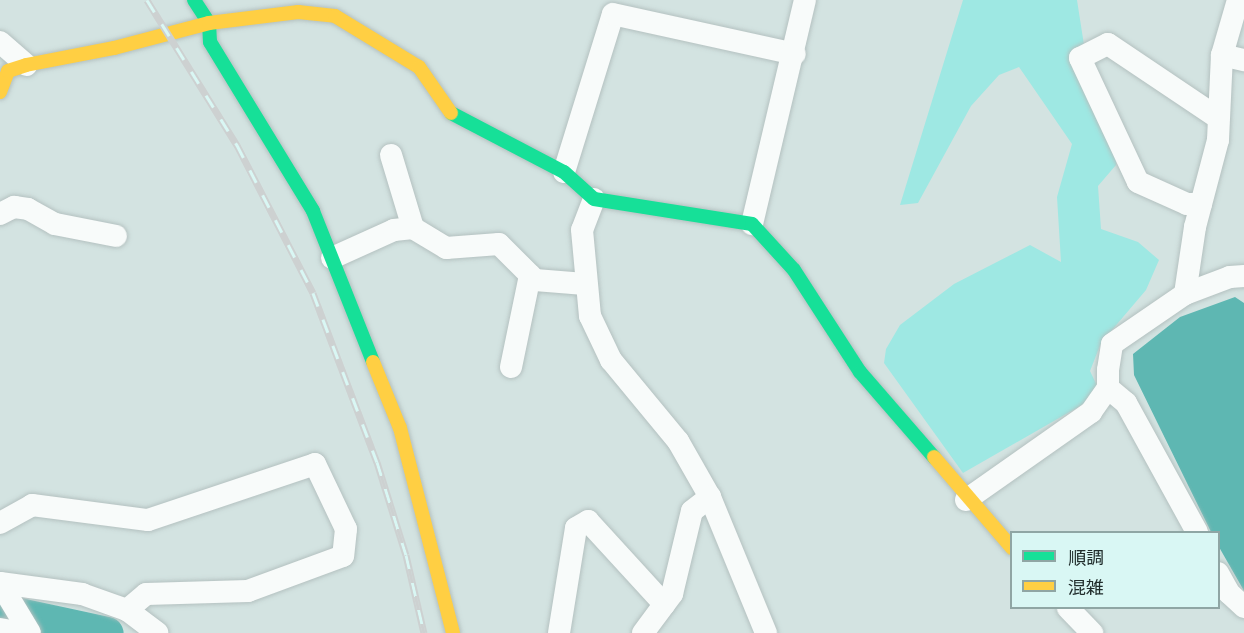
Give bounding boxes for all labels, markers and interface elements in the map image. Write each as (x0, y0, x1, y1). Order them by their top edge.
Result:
legend (1010, 531, 1220, 609)
text: 順調 (1068, 546, 1104, 569)
text: 混雑 (1068, 576, 1104, 599)

